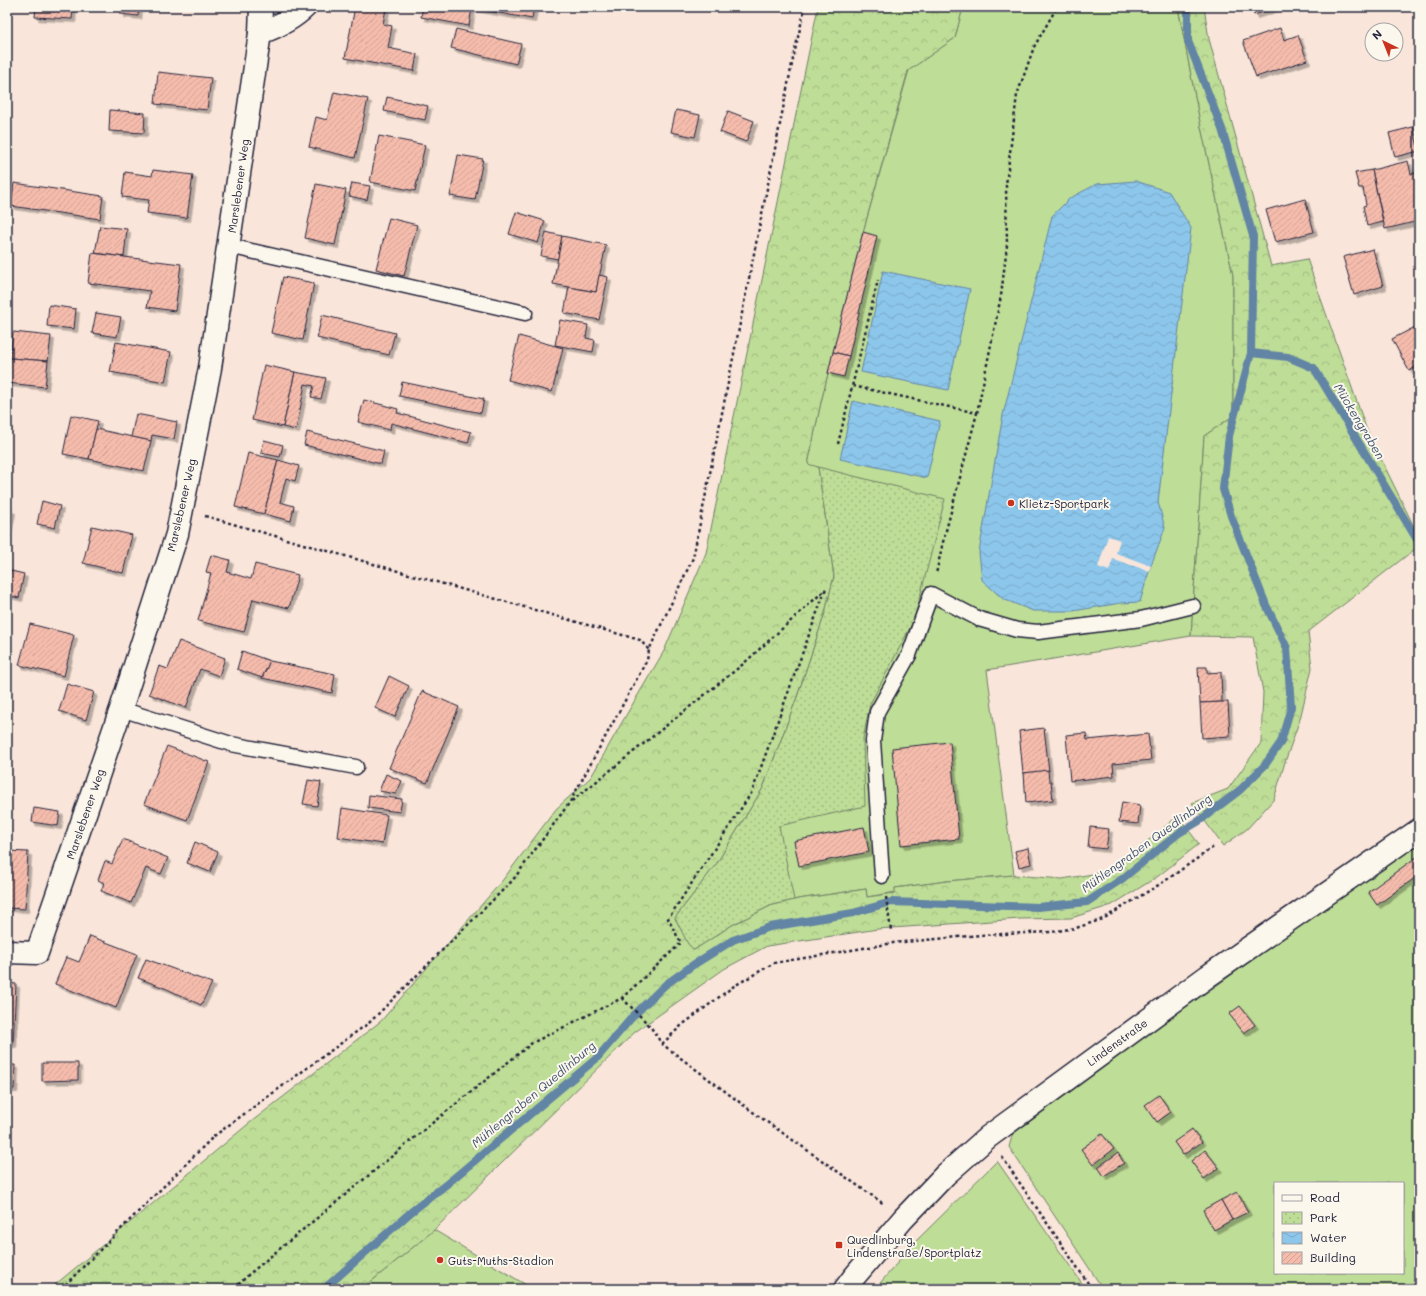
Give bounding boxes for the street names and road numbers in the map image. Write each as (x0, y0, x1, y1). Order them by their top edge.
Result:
street label: Marslebener Weg (224, 138, 252, 234)
street label: Marslebener Weg (163, 457, 199, 553)
street label: Marslebener Weg (62, 767, 108, 861)
street label: Lindenstraße (1084, 1015, 1150, 1069)

